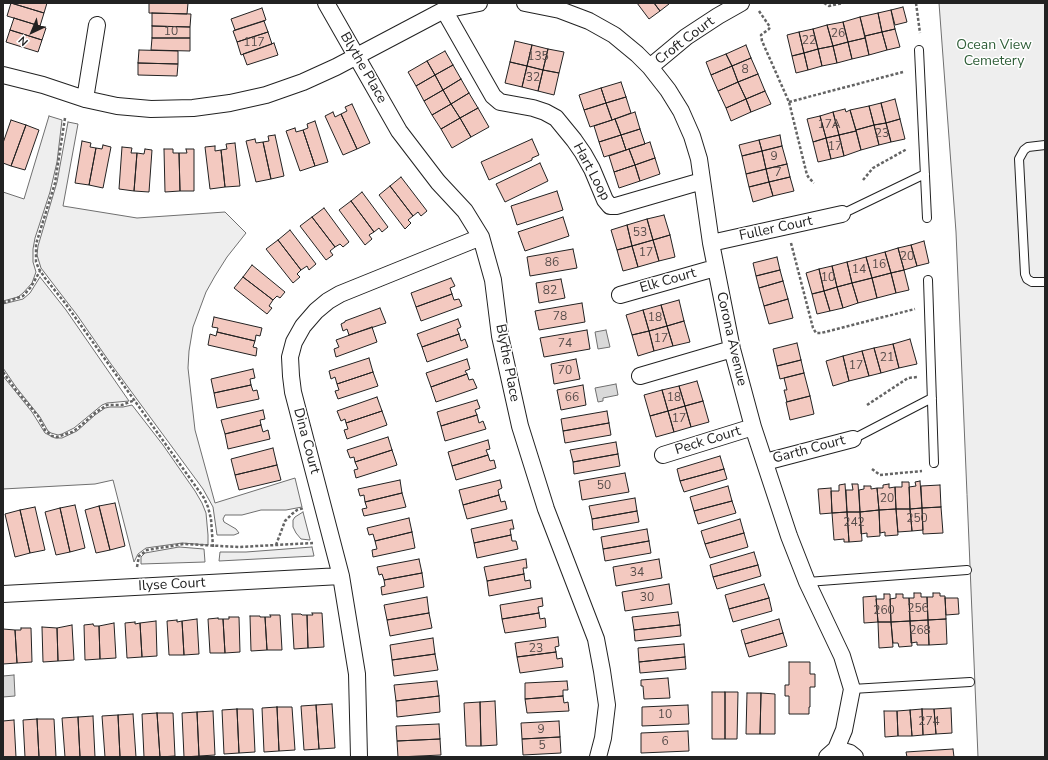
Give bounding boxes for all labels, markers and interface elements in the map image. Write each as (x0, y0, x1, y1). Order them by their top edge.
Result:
north arrow (12, 12, 52, 52)
street label: Croft Court (652, 13, 718, 69)
house number: 10 (164, 25, 178, 39)
house number: 26 (831, 27, 845, 41)
street label: Blythe Place (336, 30, 390, 106)
text: N (15, 33, 31, 49)
house number: 22 (802, 34, 816, 48)
house number: 117 (243, 36, 265, 50)
park label: Ocean View Cemetery (956, 38, 1032, 70)
house number: 135 (527, 50, 549, 64)
house number: 8 (741, 63, 749, 77)
house number: 32 (526, 71, 540, 85)
house number: 17A (817, 118, 841, 132)
house number: 23 (875, 127, 889, 141)
street label: Hart Loop (569, 140, 613, 204)
house number: 17 (828, 140, 842, 154)
house number: 9 (770, 150, 778, 164)
house number: 7 (774, 166, 782, 180)
street label: Fuller Court (738, 213, 814, 245)
house number: 53 (633, 226, 647, 240)
house number: 17 (639, 246, 653, 260)
house number: 20 (900, 250, 914, 264)
house number: 86 (545, 256, 559, 270)
house number: 16 (872, 258, 886, 272)
house number: 14 (852, 263, 866, 277)
street label: Elk Court (638, 265, 698, 297)
house number: 10 (821, 271, 835, 285)
house number: 82 (543, 284, 557, 298)
street label: Corona Avenue (712, 290, 750, 388)
house number: 78 (553, 310, 567, 324)
house number: 18 (648, 311, 662, 325)
street label: Blythe Place (491, 323, 523, 403)
house number: 17 (654, 332, 668, 346)
house number: 74 (558, 337, 572, 351)
house number: 21 (880, 351, 894, 365)
house number: 17 (849, 359, 863, 373)
house number: 70 (558, 364, 572, 378)
house number: 66 (565, 391, 579, 405)
house number: 18 (667, 391, 681, 405)
street label: Dina Court (289, 406, 323, 476)
house number: 17 (672, 412, 686, 426)
street label: Peck Court (673, 423, 743, 459)
street label: Garth Court (771, 432, 847, 468)
house number: 50 (597, 479, 611, 493)
house number: 20 (880, 492, 894, 506)
house number: 250 (906, 512, 928, 526)
house number: 242 (843, 516, 865, 530)
house number: 34 (630, 566, 644, 580)
street label: Ilyse Court (138, 575, 206, 595)
house number: 30 (640, 591, 654, 605)
house number: 256 (907, 602, 929, 616)
house number: 260 (873, 604, 895, 618)
house number: 268 (909, 624, 931, 638)
house number: 23 (529, 642, 543, 656)
house number: 10 (658, 708, 672, 722)
house number: 274 (918, 715, 940, 729)
house number: 9 (537, 723, 545, 737)
house number: 6 (661, 735, 669, 749)
house number: 5 (538, 739, 546, 753)

